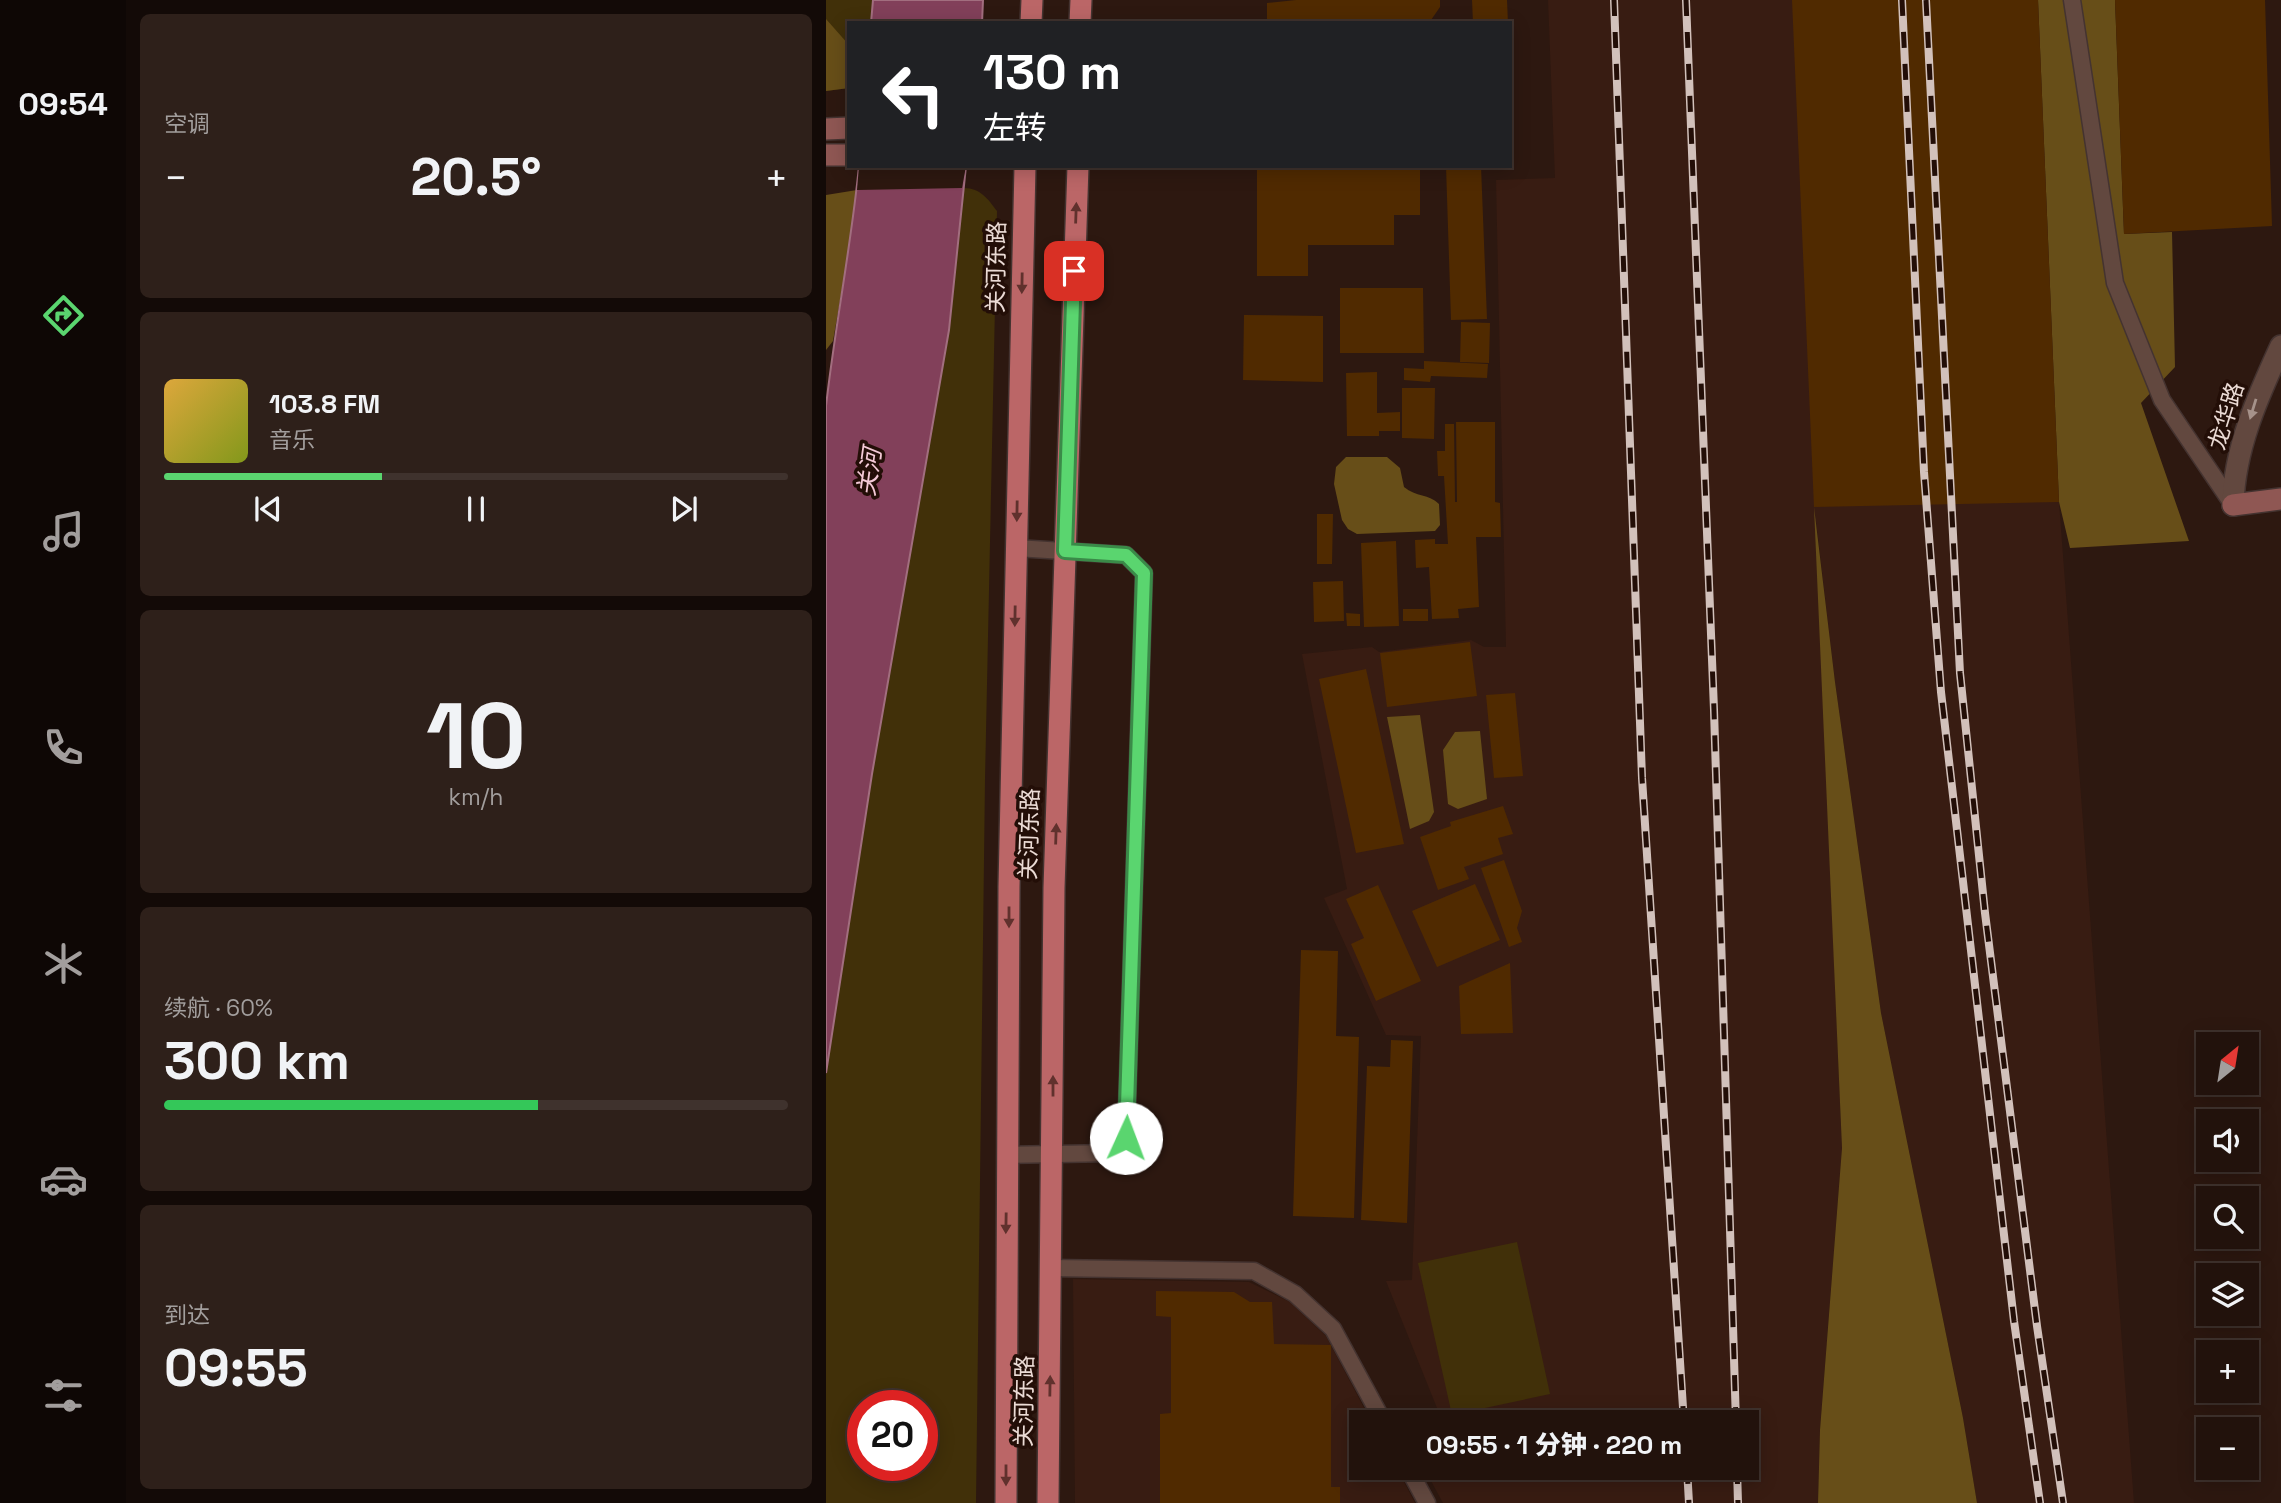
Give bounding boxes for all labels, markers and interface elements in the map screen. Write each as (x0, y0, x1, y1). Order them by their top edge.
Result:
text: 130 m (983, 41, 1121, 103)
icon: left (868, 49, 959, 140)
text: 09:54 (18, 84, 108, 124)
text: 左转 (983, 108, 1047, 148)
text: 空调 (164, 109, 210, 139)
text: 20.5° (410, 144, 542, 210)
text: − (164, 154, 188, 202)
text: + (764, 154, 788, 202)
one-way arrow (1071, 202, 1082, 224)
street label: 关河东路 (980, 221, 1012, 313)
pin (1044, 241, 1104, 301)
icon: arrive (1055, 252, 1093, 290)
one-way arrow (1016, 273, 1028, 295)
icon: directions (39, 291, 88, 340)
street label: 龙华路 (2202, 379, 2250, 453)
text: 103.8 FM (269, 387, 380, 421)
one-way arrow (2248, 398, 2258, 419)
text: 音乐 (269, 425, 315, 455)
water label: 关河 (850, 442, 888, 498)
icon: previous (249, 490, 287, 528)
icon: pause (457, 490, 495, 528)
icon: next (665, 490, 703, 528)
one-way arrow (1011, 500, 1023, 522)
icon: music (39, 507, 88, 556)
one-way arrow (1009, 605, 1020, 627)
text: 10 (426, 678, 526, 795)
icon: phone (39, 723, 88, 772)
text: km/h (449, 782, 503, 812)
street label: 关河东路 (1012, 788, 1046, 880)
one-way arrow (1050, 822, 1061, 844)
one-way arrow (1003, 906, 1015, 928)
icon: climate (39, 939, 88, 988)
text: 续航 · 60% (164, 993, 273, 1023)
text: 300 km (164, 1028, 350, 1094)
north arrow (2196, 1032, 2259, 1096)
map controls (2196, 1032, 2259, 1480)
one-way arrow (1047, 1074, 1059, 1096)
position arrow (1089, 1101, 1163, 1175)
button: sound (2196, 1109, 2259, 1172)
icon: car (39, 1155, 88, 1204)
button: search (2196, 1186, 2259, 1249)
one-way arrow (1001, 1212, 1012, 1234)
button: layers (2196, 1263, 2259, 1326)
text: 到达 (164, 1300, 210, 1330)
text: 09:55 (164, 1335, 308, 1401)
button: + (2196, 1340, 2259, 1403)
street label: 关河东路 (1008, 1355, 1040, 1447)
icon: filters (39, 1371, 88, 1420)
one-way arrow (1044, 1375, 1056, 1397)
speed limit sign: 20 (847, 1390, 938, 1481)
button: − (2196, 1417, 2259, 1480)
text: 09:55 · 1 分钟 · 220 m (1426, 1428, 1682, 1462)
one-way arrow (1000, 1464, 1012, 1486)

